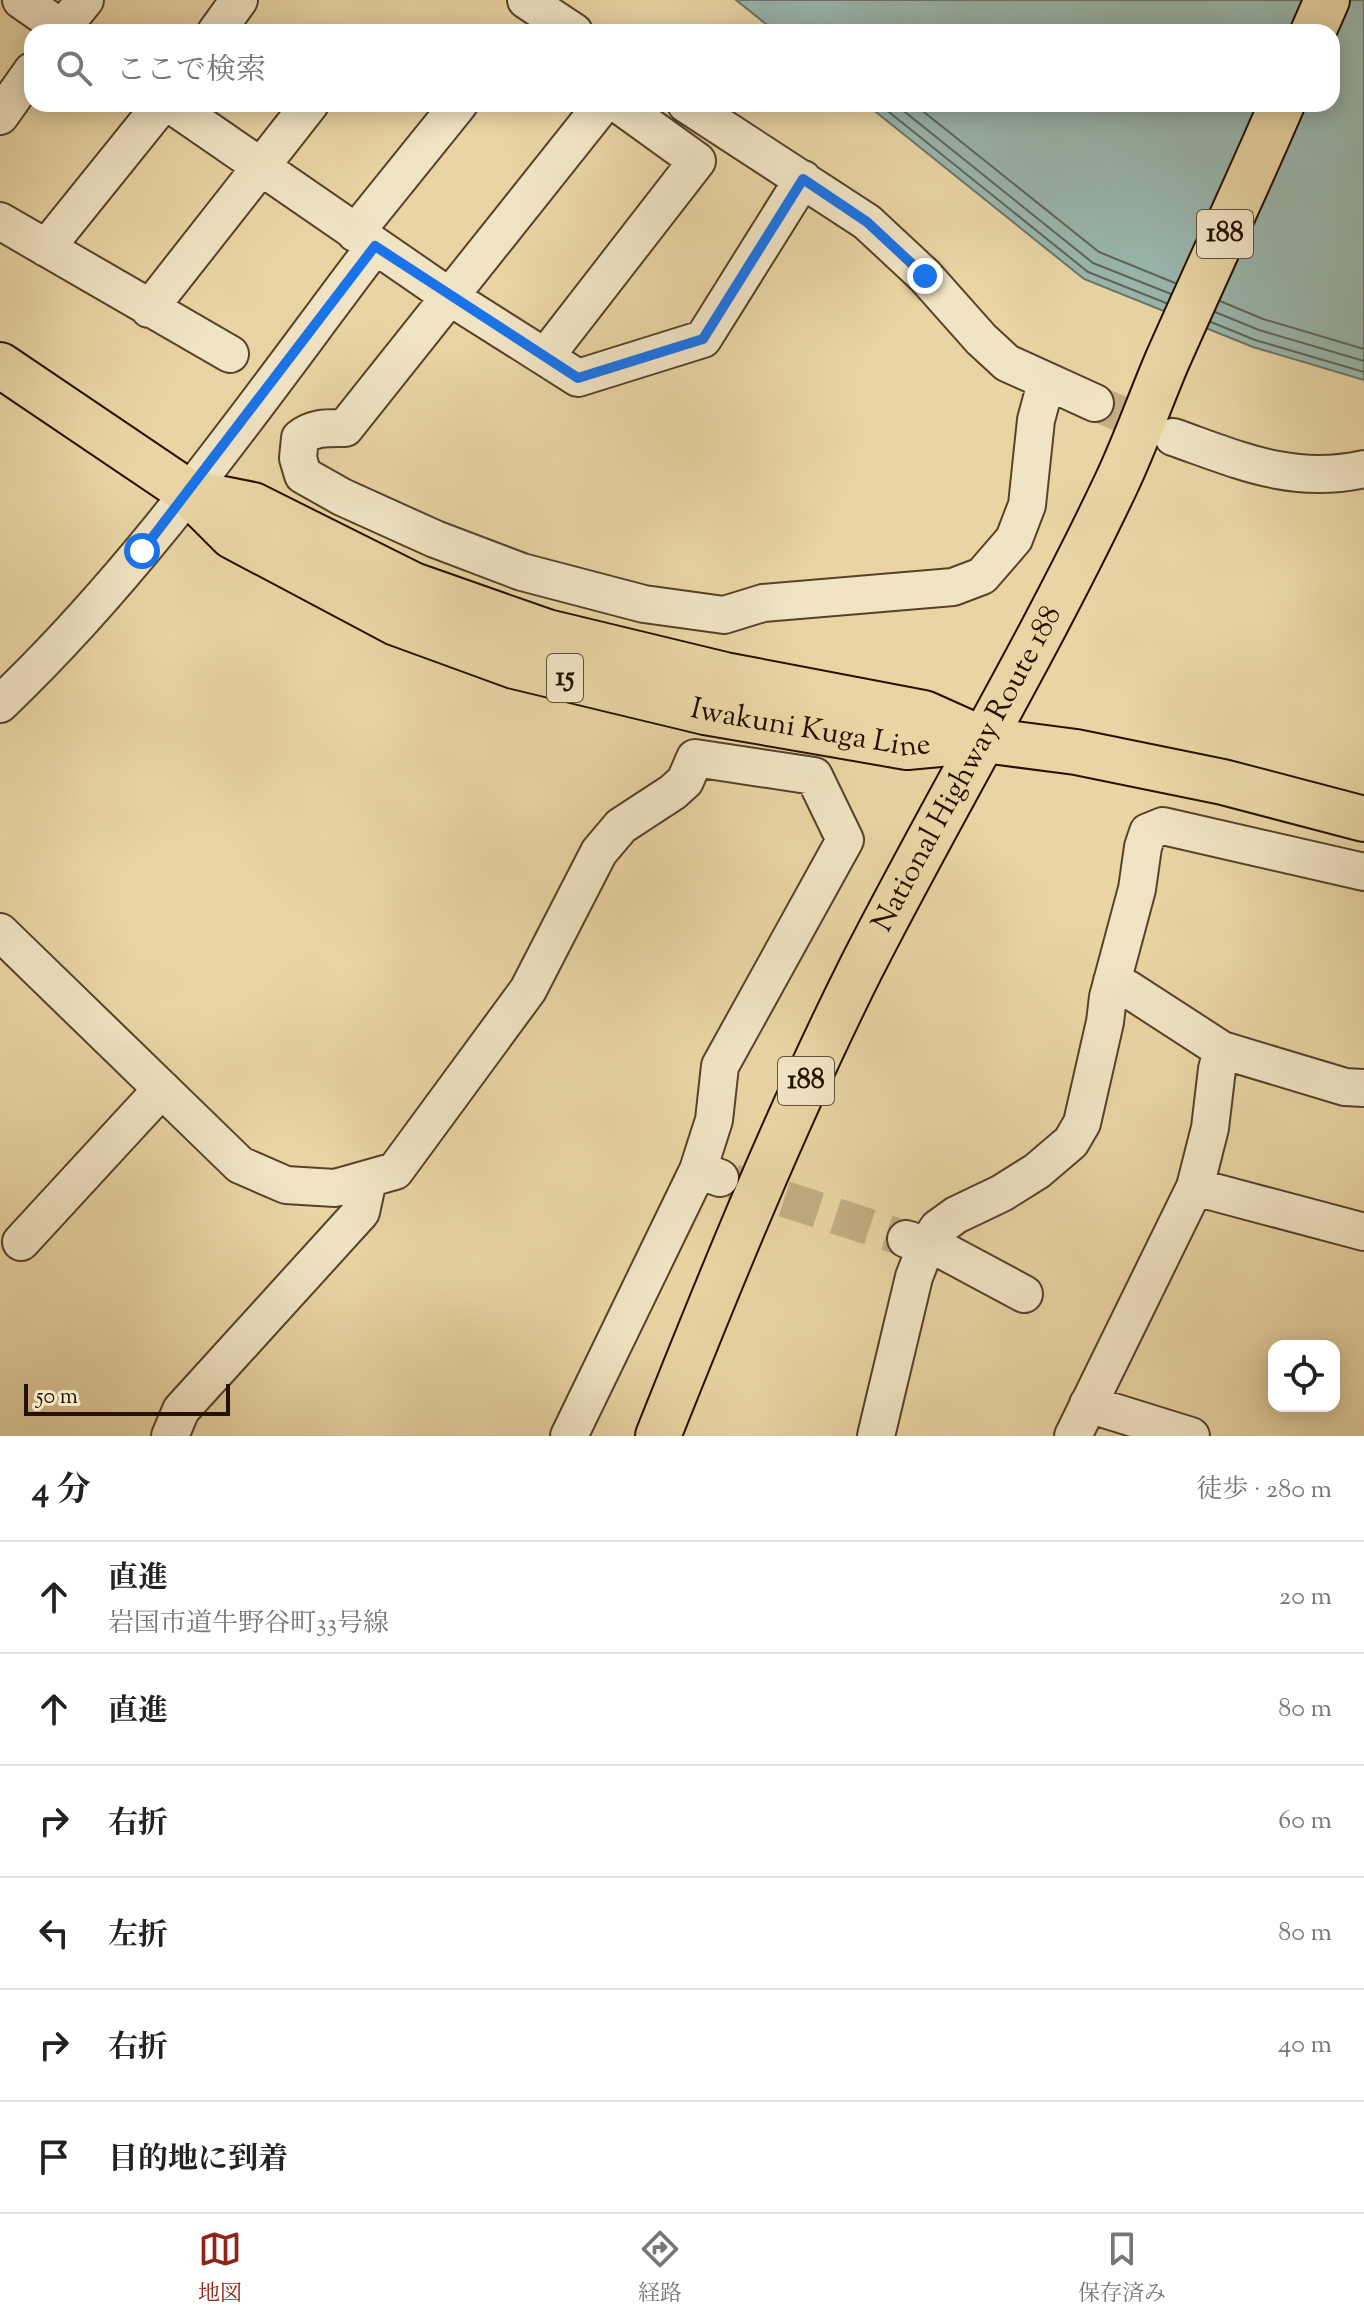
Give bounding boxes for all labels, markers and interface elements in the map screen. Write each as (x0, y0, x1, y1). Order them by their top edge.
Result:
search box (24, 24, 1340, 112)
icon: search (52, 46, 96, 90)
text: ここで検索 (116, 50, 266, 93)
road number: 188 (1197, 210, 1253, 258)
route end (907, 258, 943, 294)
route start (124, 533, 160, 569)
street label: National Highway Route 188 (862, 598, 1073, 940)
road number: 15 (547, 654, 583, 702)
street label: Iwakuni Kuga Line (686, 688, 932, 769)
road number: 188 (778, 1057, 834, 1105)
map controls (1268, 1340, 1340, 1412)
button: locate (1268, 1340, 1340, 1412)
scale bar (24, 1380, 230, 1416)
text: 50 m (36, 1382, 78, 1414)
text: 4 分 (32, 1467, 90, 1516)
text: 徒歩 · 280 m (1196, 1472, 1332, 1509)
text: 直進 (108, 1558, 168, 1601)
icon: ahead (32, 1575, 76, 1619)
text: 20 m (1279, 1579, 1332, 1616)
text: 岩国市道牛野谷町33号線 (108, 1606, 389, 1643)
icon: ahead (32, 1687, 76, 1731)
text: 直進 (108, 1691, 168, 1734)
text: 80 m (1278, 1691, 1332, 1728)
icon: right (32, 1799, 76, 1843)
text: 右折 (108, 1803, 168, 1846)
text: 60 m (1278, 1803, 1332, 1840)
icon: left (32, 1911, 76, 1955)
text: 左折 (108, 1915, 168, 1958)
text: 80 m (1278, 1915, 1332, 1952)
icon: right (32, 2023, 76, 2067)
text: 右折 (108, 2027, 168, 2070)
text: 40 m (1278, 2027, 1332, 2064)
icon: arrive (32, 2135, 76, 2179)
text: 目的地に到着 (108, 2139, 288, 2182)
tab: 地図 (198, 2227, 242, 2311)
tab: 経路 (638, 2227, 682, 2311)
tab: 保存済み (1078, 2227, 1166, 2311)

